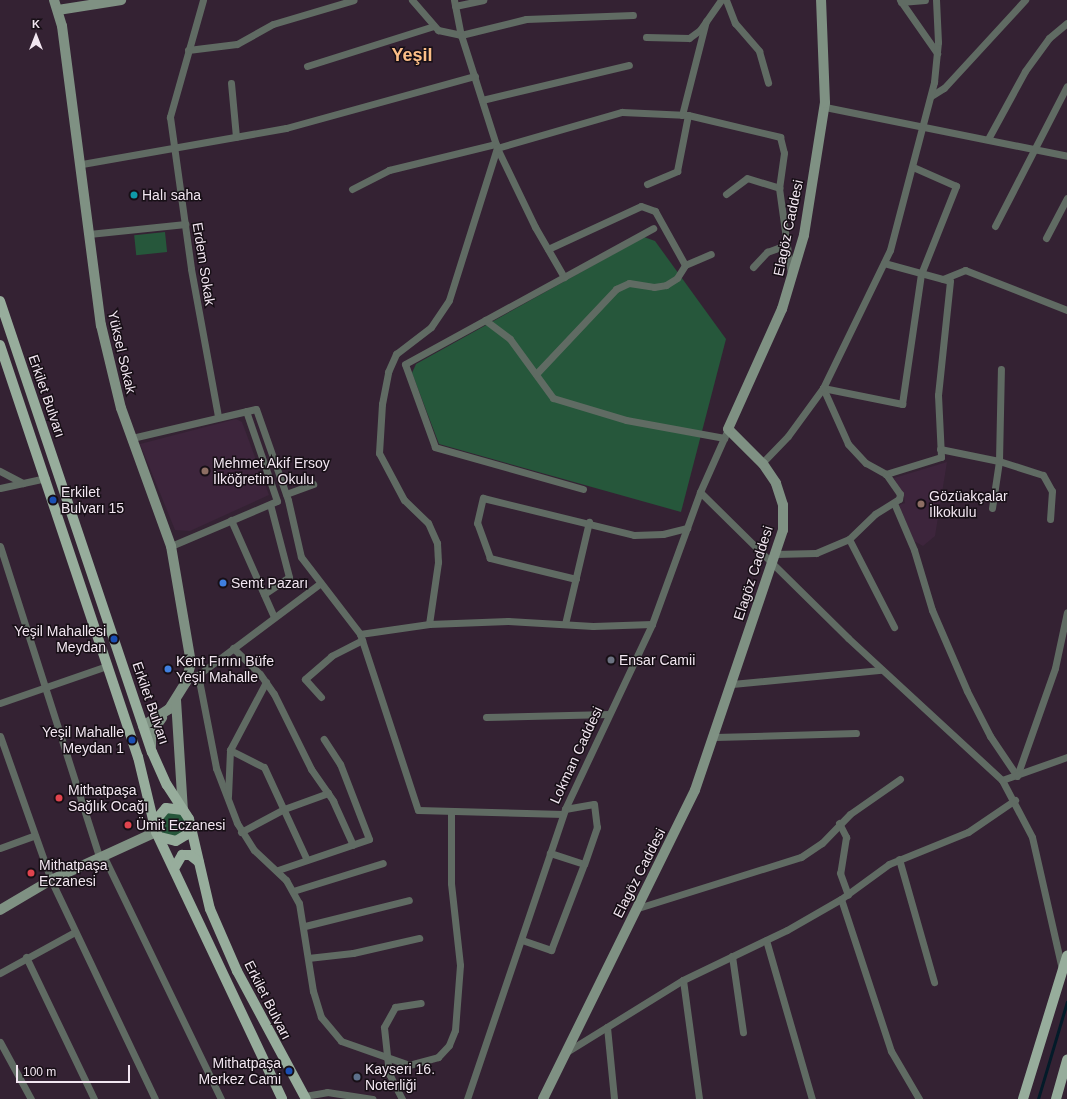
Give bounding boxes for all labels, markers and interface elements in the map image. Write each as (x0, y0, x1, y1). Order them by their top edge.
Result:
north arrow (16, 16, 56, 56)
text: K (32, 18, 40, 30)
district label: Yeşil (391, 44, 433, 66)
street label: Elagöz Caddesi (770, 178, 806, 278)
place label: Halı saha (142, 187, 201, 203)
marker: Halı saha (129, 190, 139, 200)
street label: Erdem Sokak (189, 221, 219, 307)
street label: Yüksel Sokak (104, 309, 140, 395)
street label: Erkilet Bulvarı (25, 352, 69, 440)
place label: Mehmet Akif Ersoy İlköğretim Okulu (213, 455, 330, 488)
marker: Mehmet Akif Ersoy İlköğretim Okulu (200, 466, 210, 476)
place label: Erkilet Bulvarı 15 (61, 484, 124, 516)
place label: Gözüakçalar İlkokulu (929, 488, 1008, 520)
marker: Erkilet Bulvarı 15 (48, 495, 58, 505)
marker: Gözüakçalar İlkokulu (916, 499, 926, 509)
street label: Elagöz Caddesi (730, 524, 776, 622)
place label: Semt Pazarı (231, 575, 308, 591)
marker: Semt Pazarı (218, 578, 228, 588)
place label: Yeşil Mahallesi Meydan (14, 623, 106, 656)
marker: Yeşil Mahallesi Meydan (109, 634, 119, 644)
place label: Ensar Camii (619, 652, 695, 668)
place label: Kent Fırını Büfe Yeşil Mahalle (176, 653, 274, 686)
marker: Ensar Camii (606, 655, 616, 665)
street label: Erkilet Bulvarı (129, 659, 173, 747)
marker: Kent Fırını Büfe Yeşil Mahalle (163, 664, 173, 674)
street label: Lokman Caddesi (546, 704, 606, 806)
place label: Yeşil Mahalle Meydan 1 (42, 724, 124, 756)
marker: Yeşil Mahalle Meydan 1 (127, 735, 137, 745)
place label: Mithatpaşa Sağlık Ocağı (68, 782, 148, 814)
marker: Mithatpaşa Sağlık Ocağı (53, 792, 65, 804)
place label: Ümit Eczanesi (136, 817, 225, 833)
marker: Ümit Eczanesi (123, 820, 133, 830)
street label: Elagöz Caddesi (609, 825, 669, 921)
place label: Mithatpaşa Eczanesi (39, 857, 107, 890)
marker: Mithatpaşa Eczanesi (26, 868, 36, 878)
street label: Erkilet Bulvarı (241, 958, 295, 1042)
place label: Mithatpaşa Merkez Cami (199, 1055, 281, 1088)
scale bar (18, 1057, 132, 1083)
place label: Kayseri 16. Noterliği (365, 1061, 435, 1094)
text: 100 m (23, 1065, 56, 1079)
marker: Mithatpaşa Merkez Cami (284, 1066, 294, 1076)
marker: Kayseri 16. Noterliği (352, 1072, 362, 1082)

